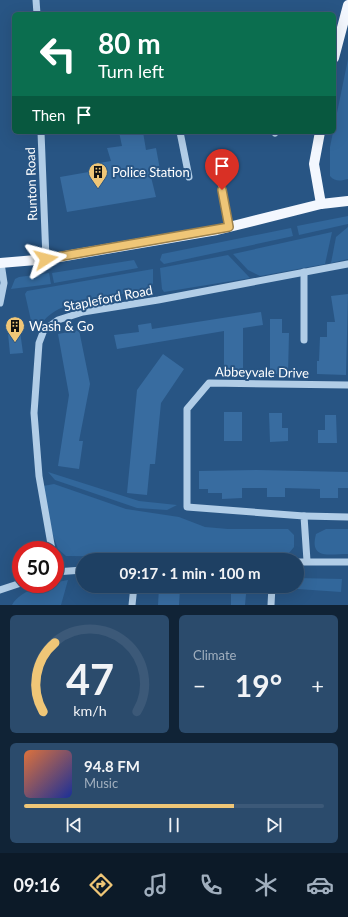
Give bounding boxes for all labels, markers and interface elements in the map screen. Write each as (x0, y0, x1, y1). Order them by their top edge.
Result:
text: 80 m (98, 26, 161, 60)
icon: left (32, 28, 84, 80)
text: Turn left (98, 60, 164, 82)
icon: arrive (73, 104, 95, 126)
text: Then (32, 106, 65, 124)
street label: Runton Road (22, 147, 40, 221)
pin (205, 149, 239, 190)
icon: arrive (211, 155, 233, 177)
building icon: Police Station (87, 161, 109, 189)
place label: Police Station (112, 164, 190, 180)
position arrow (25, 238, 67, 280)
street label: Stapleford Road (62, 281, 154, 315)
building icon: Wash & Go (4, 315, 26, 343)
place label: Wash & Go (29, 318, 94, 334)
street label: Abbeyvale Drive (215, 363, 309, 381)
speed limit sign: 50 (12, 541, 64, 593)
text: 09:17 · 1 min · 100 m (120, 564, 260, 582)
text: Climate (193, 647, 236, 663)
text: 47 (65, 654, 114, 704)
text: 19° (235, 667, 282, 703)
text: − (193, 672, 206, 699)
text: + (311, 672, 324, 699)
text: km/h (73, 702, 106, 719)
text: 94.8 FM (84, 757, 140, 775)
text: Music (84, 775, 118, 791)
icon: previous (63, 814, 85, 836)
icon: pause (163, 814, 185, 836)
icon: next (263, 814, 285, 836)
icon: directions (87, 871, 115, 899)
icon: music (142, 871, 170, 899)
icon: phone (197, 871, 225, 899)
icon: climate (252, 871, 280, 899)
icon: car (306, 871, 334, 899)
text: 09:16 (13, 874, 60, 896)

